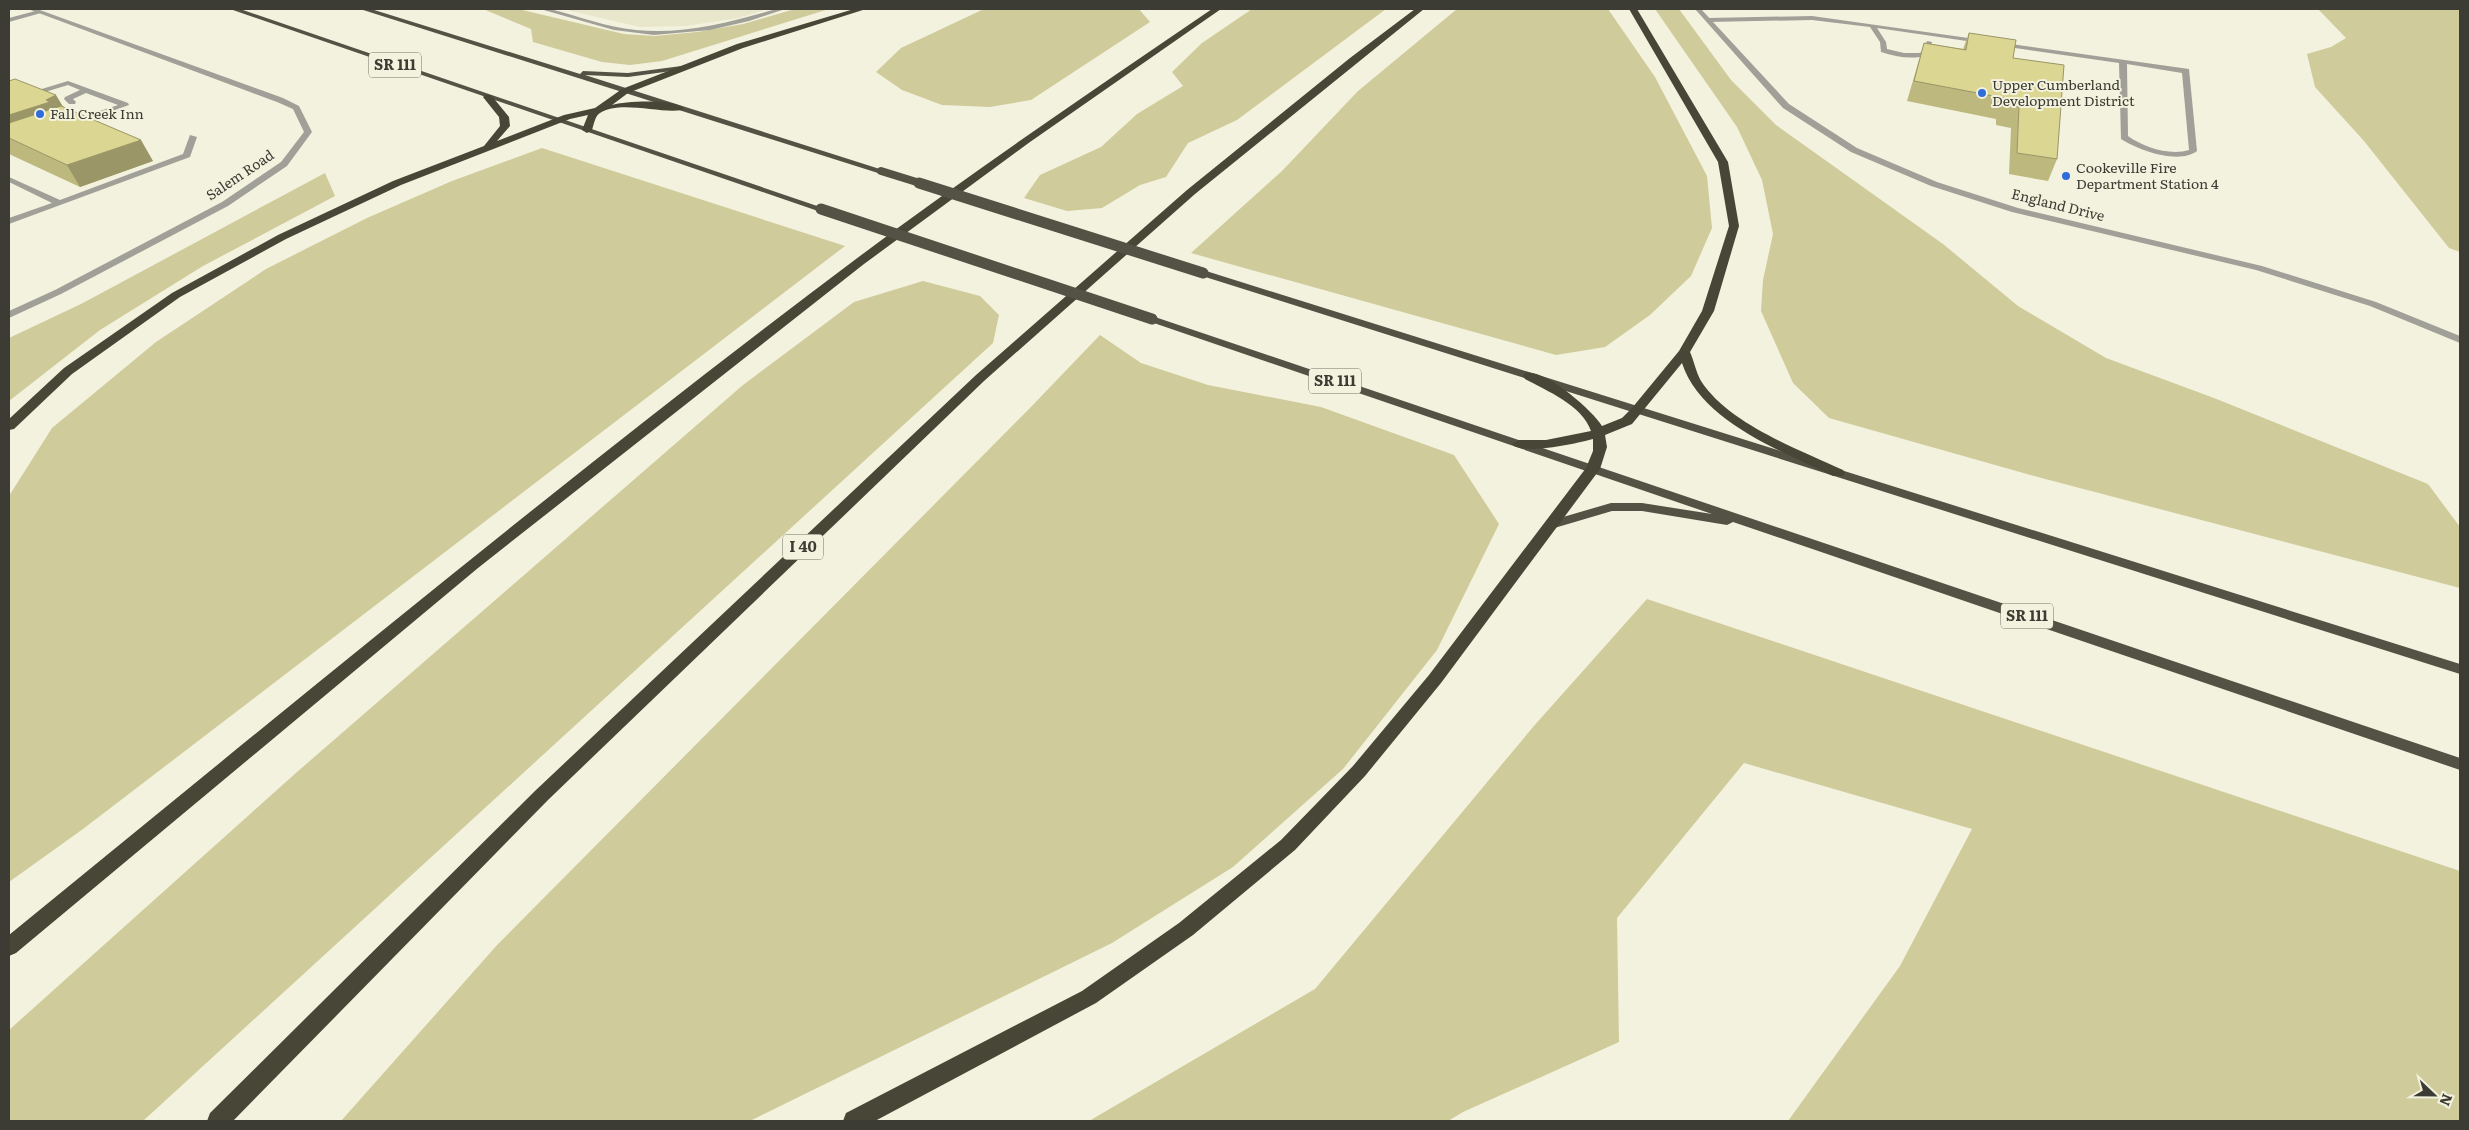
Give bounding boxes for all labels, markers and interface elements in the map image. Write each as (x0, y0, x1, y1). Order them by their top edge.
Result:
road number: SR 111 (369, 52, 421, 78)
place label: Upper Cumberland Development District (1992, 74, 2135, 110)
marker: Upper Cumberland Development District (1976, 87, 1988, 99)
place label: Fall Creek Inn (50, 103, 144, 123)
marker: Fall Creek Inn (34, 108, 46, 120)
street label: Salem Road (202, 144, 278, 204)
place label: Cookeville Fire Department Station 4 (2076, 157, 2219, 193)
marker: Cookeville Fire Department Station 4 (2060, 170, 2072, 182)
street label: England Drive (2010, 183, 2107, 225)
road number: SR 111 (1309, 368, 1361, 394)
road number: I 40 (783, 534, 823, 560)
road number: SR 111 (2001, 604, 2053, 628)
north arrow (2409, 1070, 2459, 1120)
text: N (2435, 1091, 2458, 1110)

